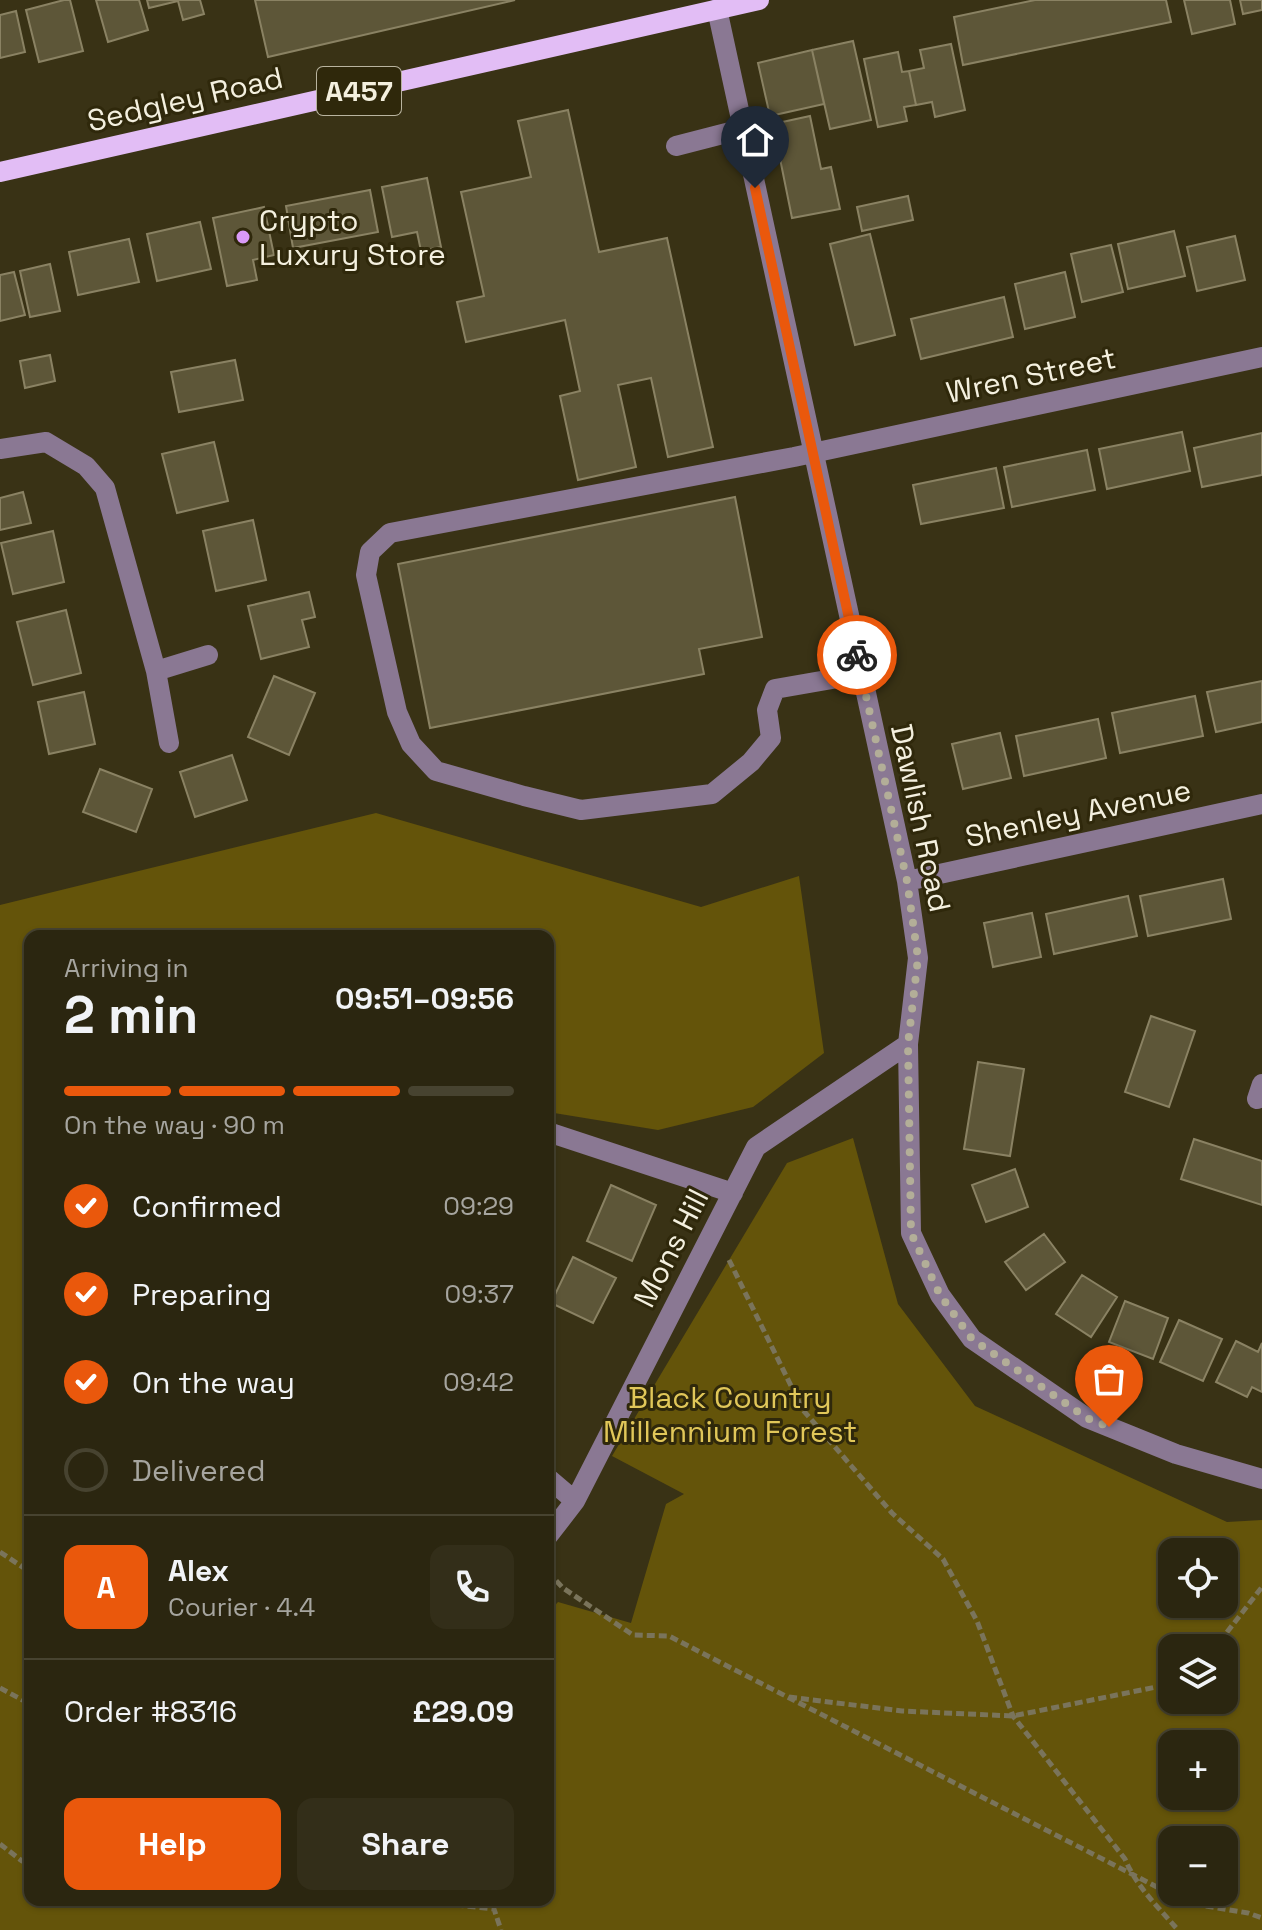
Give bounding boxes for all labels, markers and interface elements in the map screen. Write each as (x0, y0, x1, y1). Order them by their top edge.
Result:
street label: Sedgley Road (83, 58, 287, 140)
road number: A457 (317, 67, 401, 115)
pin (721, 106, 789, 188)
icon: home (733, 118, 777, 162)
place label: Crypto Luxury Store (259, 201, 446, 274)
marker: Crypto Luxury Store (234, 228, 252, 246)
street label: Wren Street (943, 338, 1119, 412)
courier (817, 615, 897, 695)
icon: bike (835, 633, 879, 677)
street label: Dawlish Road (882, 720, 960, 916)
street label: Shenley Avenue (962, 770, 1194, 856)
text: Arriving in (64, 951, 188, 985)
text: 09:51–09:56 (335, 979, 514, 1018)
text: 2 min (64, 982, 198, 1048)
text: On the way · 90 m (64, 1108, 285, 1142)
street label: Mons Hill (625, 1182, 717, 1314)
icon: check (64, 1184, 108, 1228)
text: Confirmed (132, 1187, 282, 1226)
text: 09:29 (443, 1189, 514, 1223)
icon: check (64, 1272, 108, 1316)
text: Preparing (132, 1275, 271, 1314)
text: 09:37 (444, 1277, 514, 1311)
pin (1075, 1345, 1143, 1427)
icon: bag (1087, 1357, 1131, 1401)
icon: check (64, 1360, 108, 1404)
text: On the way (132, 1363, 295, 1402)
text: 09:42 (443, 1365, 514, 1399)
park label: Black Country Millennium Forest (603, 1378, 857, 1451)
text: Delivered (132, 1451, 266, 1490)
map controls (1158, 1538, 1238, 1906)
button: locate (1158, 1538, 1238, 1618)
button: phone (430, 1545, 514, 1629)
text: Alex (168, 1551, 229, 1590)
text: A (96, 1568, 116, 1607)
text: Courier · 4.4 (168, 1590, 315, 1624)
button: layers (1158, 1634, 1238, 1714)
text: Order #8316 (64, 1692, 237, 1731)
text: £29.09 (412, 1692, 514, 1731)
button: + (1158, 1730, 1238, 1810)
button: Help (64, 1798, 281, 1890)
button: Share (297, 1798, 514, 1890)
button: − (1158, 1826, 1238, 1906)

